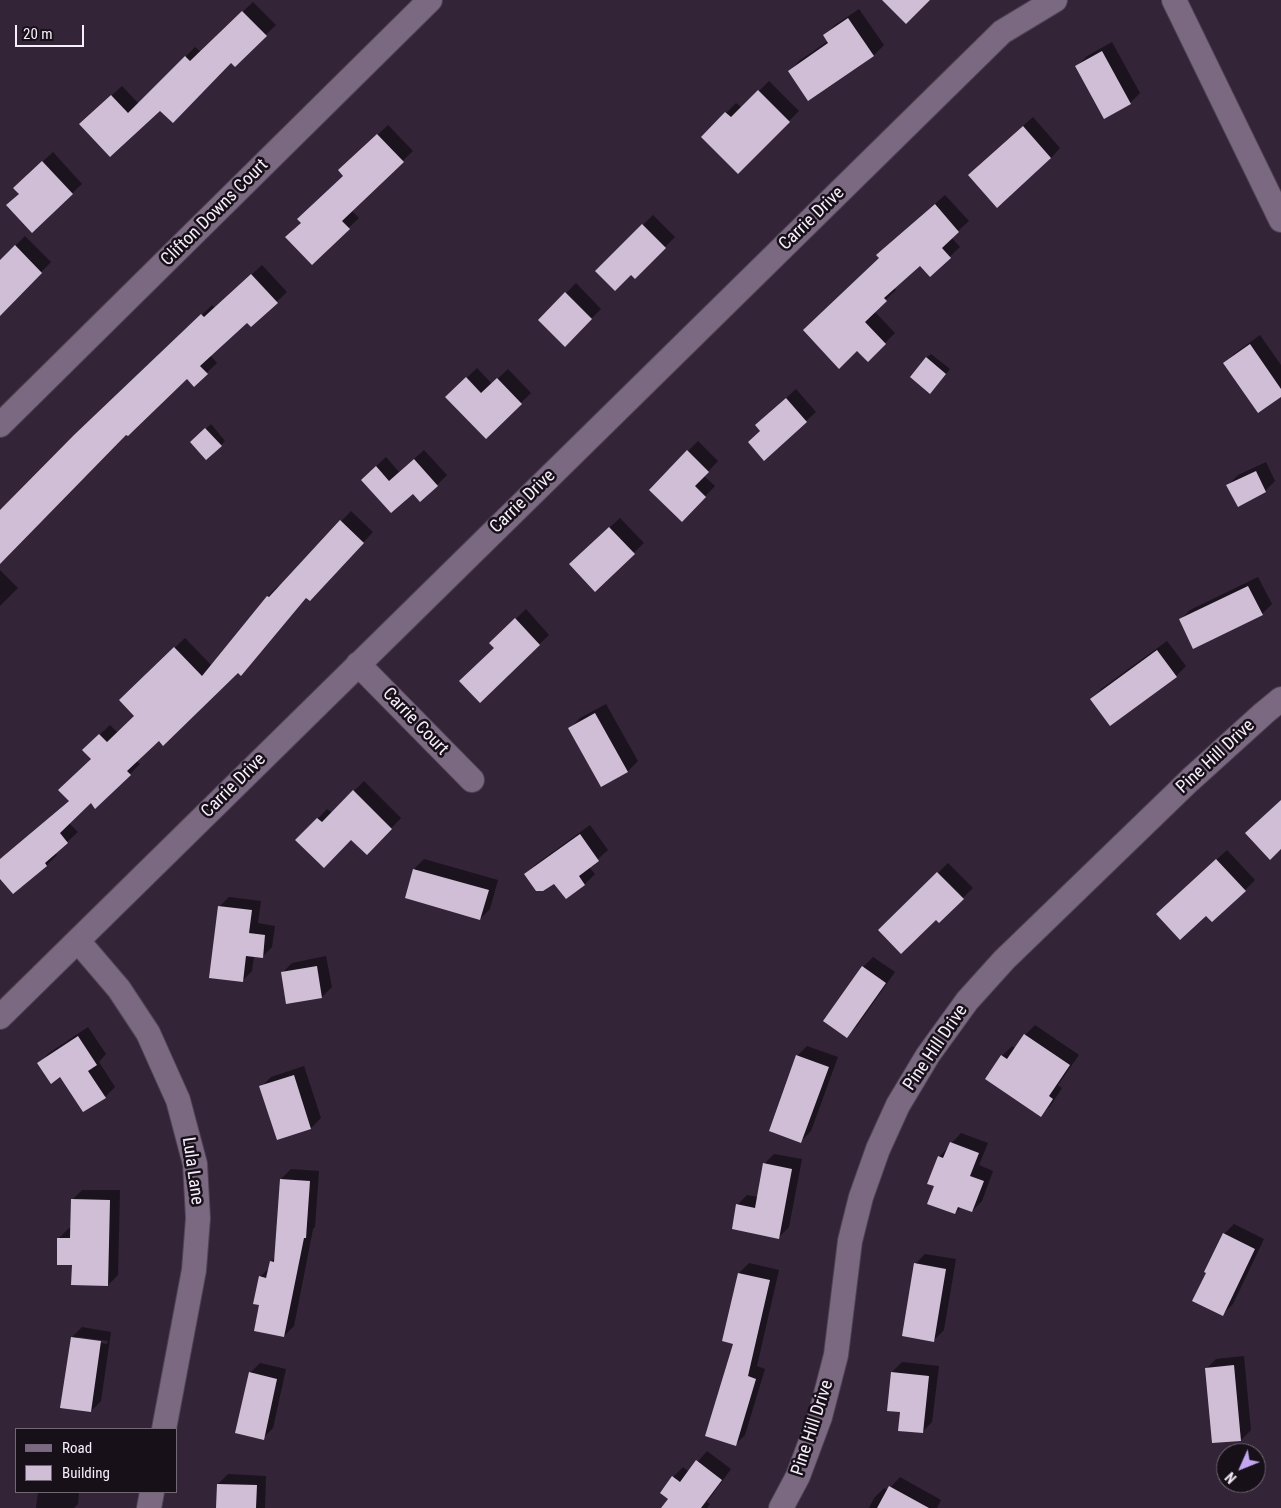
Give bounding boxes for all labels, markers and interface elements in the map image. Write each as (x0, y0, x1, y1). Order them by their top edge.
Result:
scale bar (18, 15, 86, 47)
text: 20 m (23, 25, 53, 43)
street label: Clifton Downs Court (157, 155, 273, 271)
street label: Carrie Drive (775, 183, 849, 255)
street label: Carrie Drive (486, 466, 560, 538)
street label: Carrie Court (377, 684, 453, 760)
street label: Pine Hill Drive (1172, 715, 1260, 799)
street label: Carrie Drive (197, 749, 271, 823)
street label: Pine Hill Drive (899, 1001, 973, 1095)
street label: Lula Lane (177, 1136, 207, 1206)
street label: Pine Hill Drive (787, 1378, 839, 1478)
legend (15, 1428, 178, 1493)
text: Road (62, 1439, 92, 1457)
north arrow (1216, 1443, 1266, 1493)
text: Building (62, 1464, 110, 1482)
text: N (1222, 1469, 1240, 1486)

